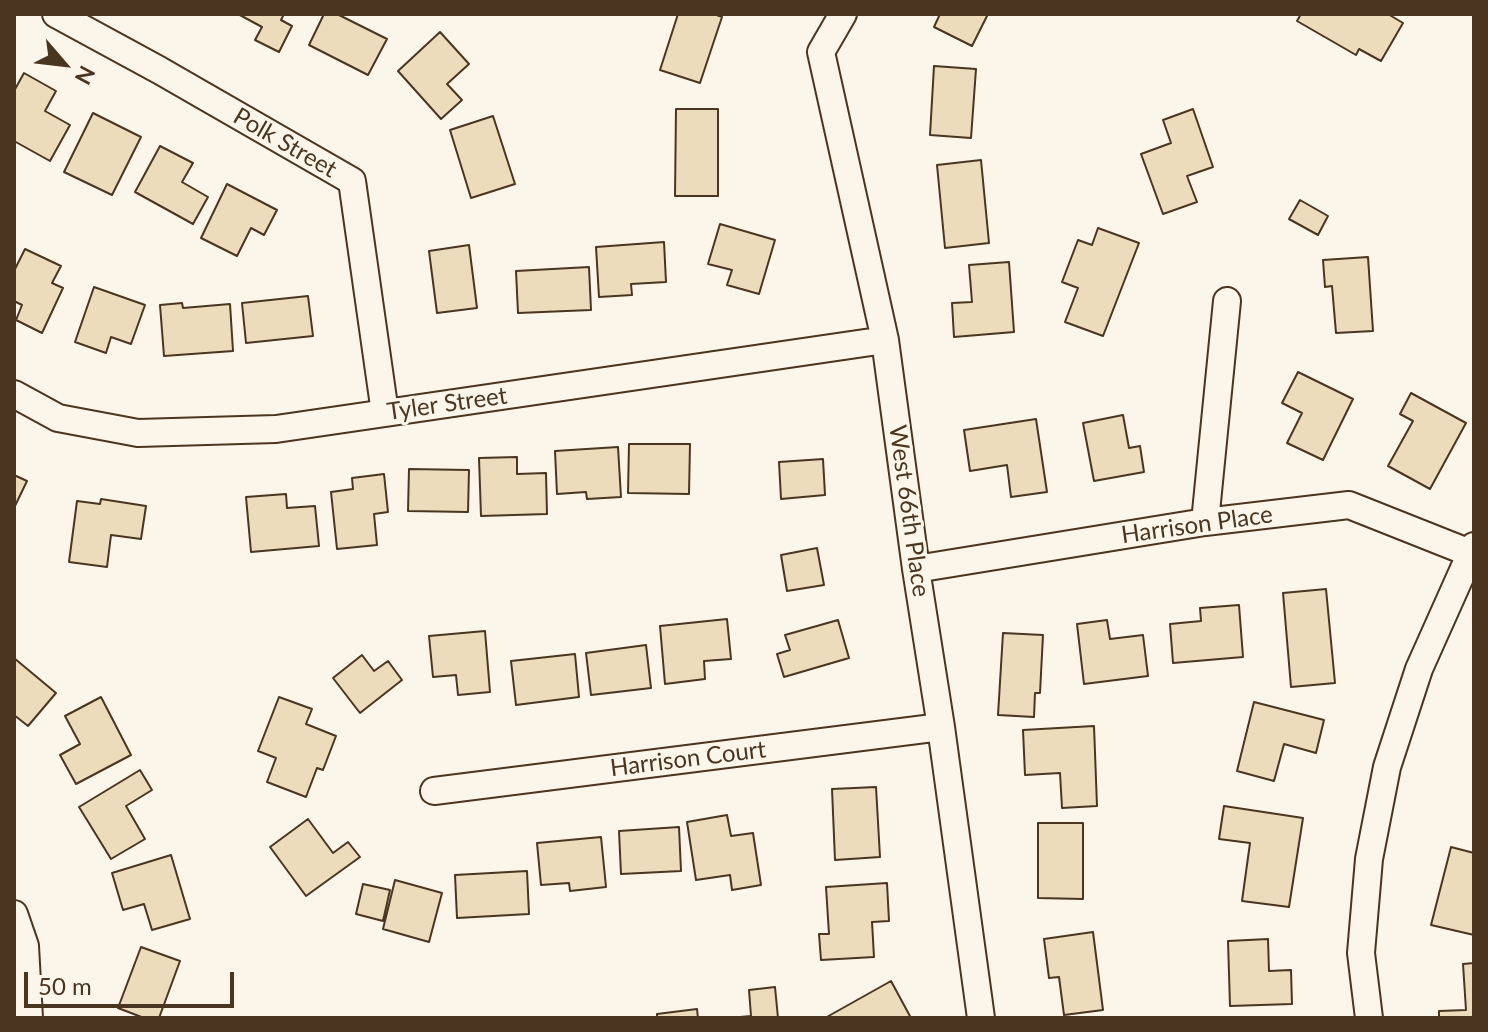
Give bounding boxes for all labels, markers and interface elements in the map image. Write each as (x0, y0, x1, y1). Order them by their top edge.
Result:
north arrow (24, 24, 104, 104)
text: N (70, 62, 102, 89)
street label: Polk Street (228, 102, 342, 184)
street label: Tyler Street (385, 381, 509, 427)
street label: West 66th Place (883, 423, 935, 599)
street label: Harrison Place (1119, 500, 1275, 550)
street label: Harrison Court (608, 735, 768, 783)
scale bar (28, 956, 238, 1006)
text: 50 m (38, 971, 92, 1000)

